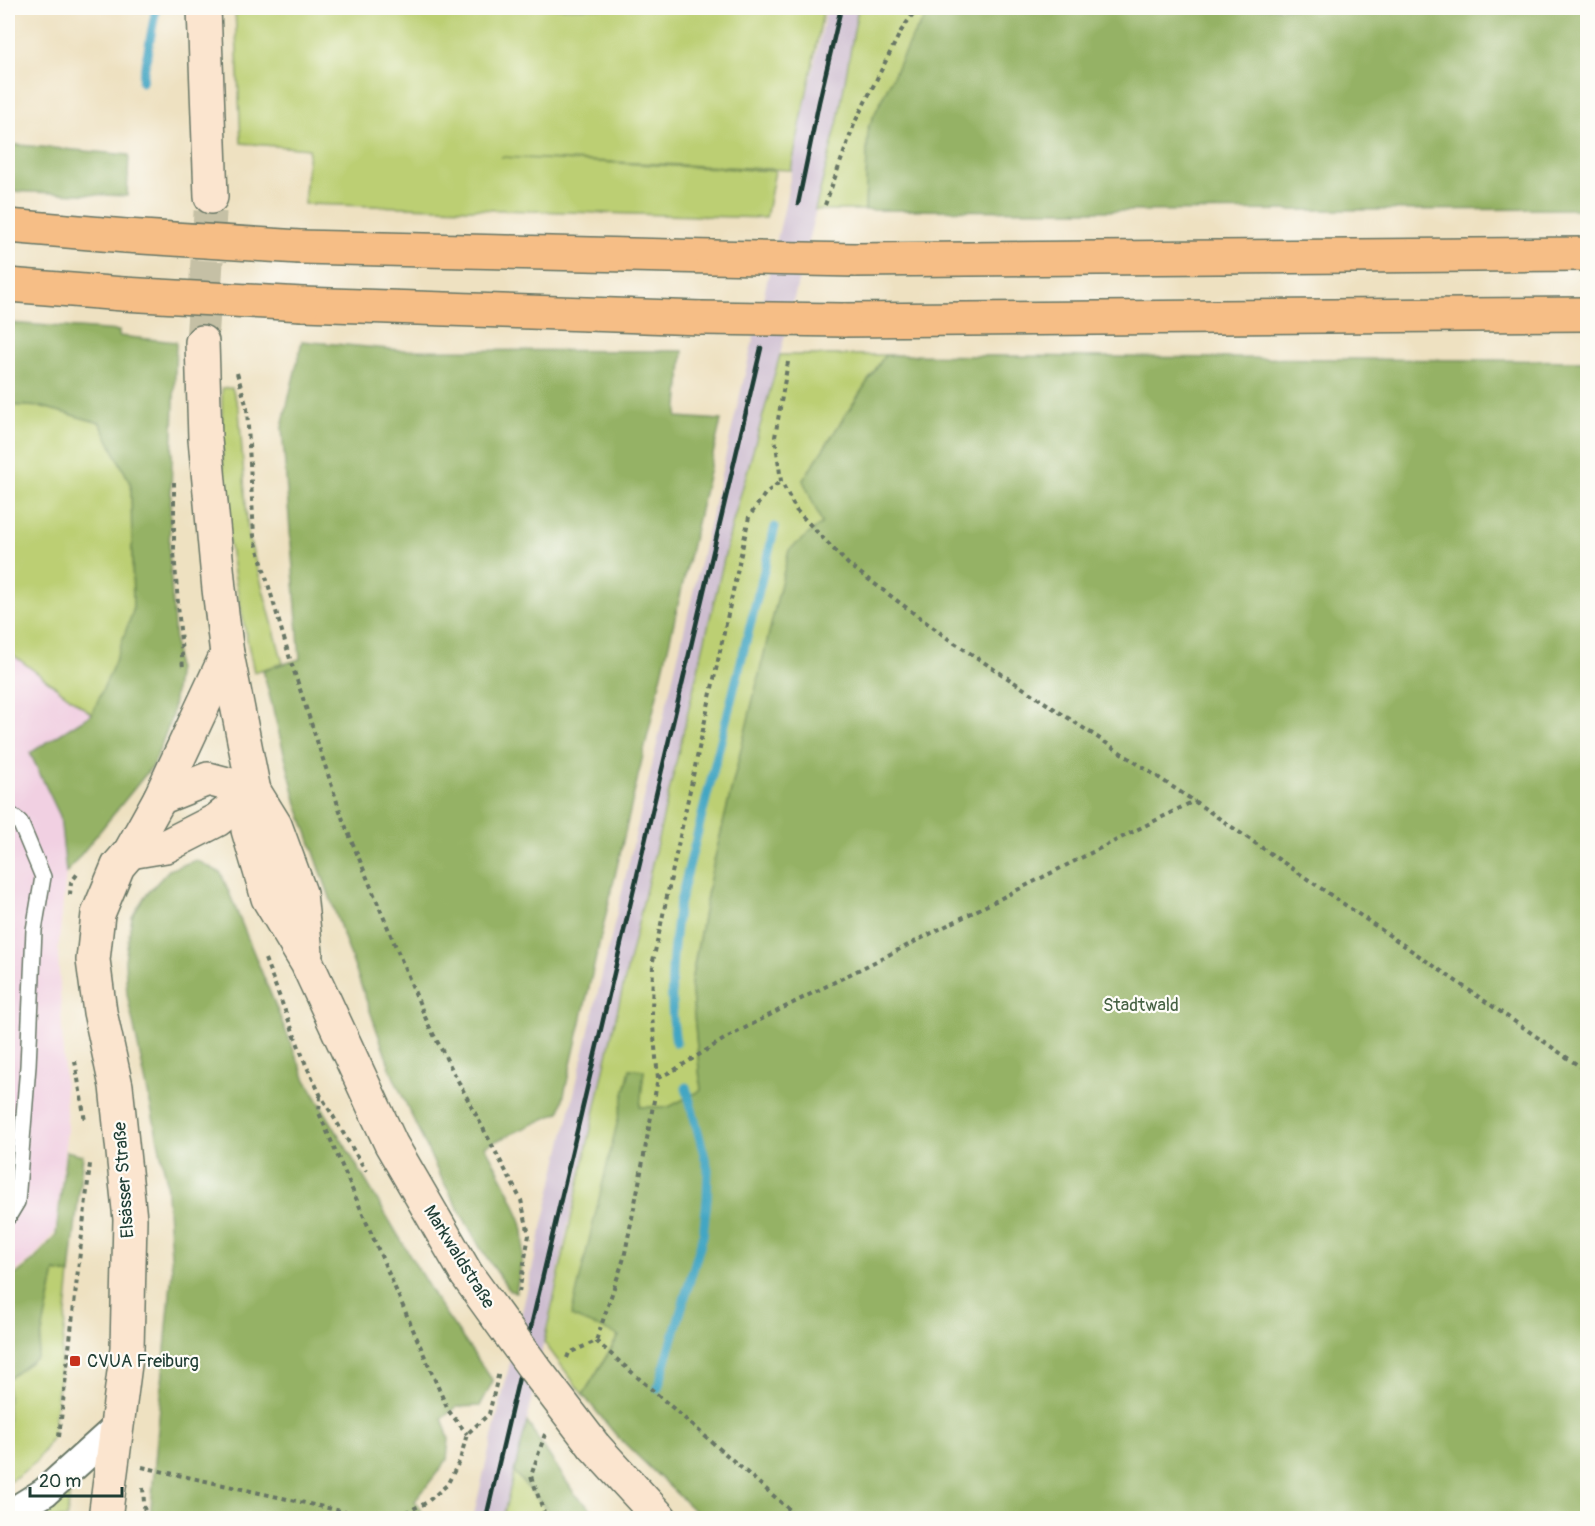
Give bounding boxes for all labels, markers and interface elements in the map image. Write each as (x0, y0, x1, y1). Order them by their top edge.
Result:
park label: Stadtwald (1103, 994, 1179, 1017)
street label: Elsässer Straße (108, 1121, 140, 1239)
street label: Markwaldstraße (418, 1201, 500, 1313)
place label: CVUA Freiburg (87, 1350, 199, 1373)
marker: CVUA Freiburg (68, 1354, 82, 1368)
scale bar (30, 1460, 122, 1498)
text: 20 m (39, 1470, 81, 1493)

